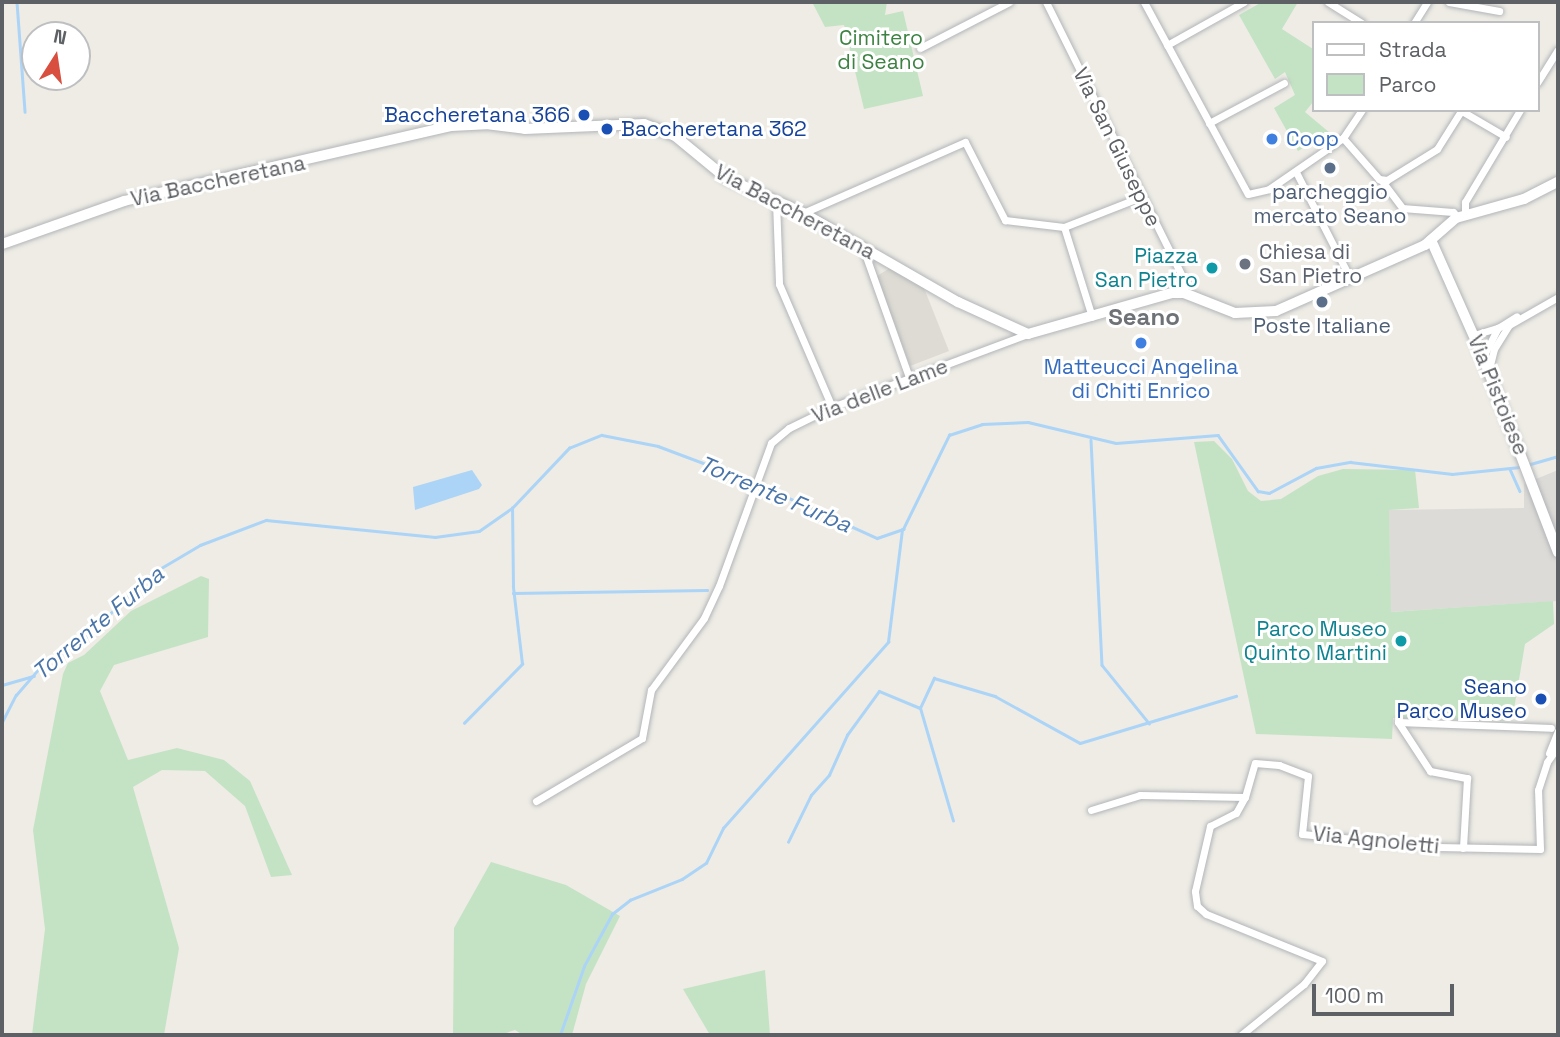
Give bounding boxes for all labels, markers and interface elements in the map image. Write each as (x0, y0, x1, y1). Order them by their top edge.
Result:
north arrow (21, 21, 91, 91)
legend (1312, 21, 1539, 112)
text: N (51, 23, 69, 50)
park label: Cimitero di Seano (837, 25, 925, 75)
text: Strada (1379, 36, 1446, 63)
street label: Via San Giuseppe (1068, 63, 1166, 231)
text: Parco (1379, 71, 1437, 98)
place label: Baccheretana 366 (384, 102, 570, 128)
marker: Baccheretana 366 (576, 107, 592, 123)
place label: Baccheretana 362 (621, 116, 807, 142)
marker: Baccheretana 362 (599, 121, 615, 137)
place label: Coop (1286, 126, 1339, 152)
marker: Coop (1264, 131, 1280, 147)
street label: Via Baccheretana (128, 150, 308, 212)
street label: Via Baccheretana (711, 159, 879, 265)
marker: parcheggio mercato Seano (1322, 160, 1338, 176)
place label: parcheggio mercato Seano (1254, 179, 1406, 229)
place label: Chiesa di San Pietro (1259, 239, 1362, 289)
place label: Piazza San Pietro (1095, 243, 1198, 293)
marker: Chiesa di San Pietro (1237, 256, 1253, 272)
marker: Piazza San Pietro (1204, 260, 1220, 276)
marker: Poste Italiane (1314, 294, 1330, 310)
district label: Seano (1108, 303, 1180, 331)
place label: Poste Italiane (1253, 313, 1391, 339)
street label: Via Pistoiese (1462, 331, 1534, 459)
marker: Matteucci Angelina di Chiti Enrico (1133, 335, 1149, 351)
street label: Via delle Lame (808, 353, 952, 429)
place label: Matteucci Angelina di Chiti Enrico (1044, 354, 1238, 404)
water label: Torrente Furba (695, 450, 855, 538)
water label: Torrente Furba (27, 560, 169, 686)
place label: Parco Museo Quinto Martini (1244, 616, 1387, 666)
marker: Parco Museo Quinto Martini (1393, 633, 1409, 649)
place label: Seano Parco Museo (1397, 674, 1527, 724)
marker: Seano Parco Museo (1533, 691, 1549, 707)
street label: Via Agnoletti (1311, 821, 1441, 859)
scale bar (1315, 970, 1457, 1014)
text: 100 m (1325, 982, 1384, 1009)

